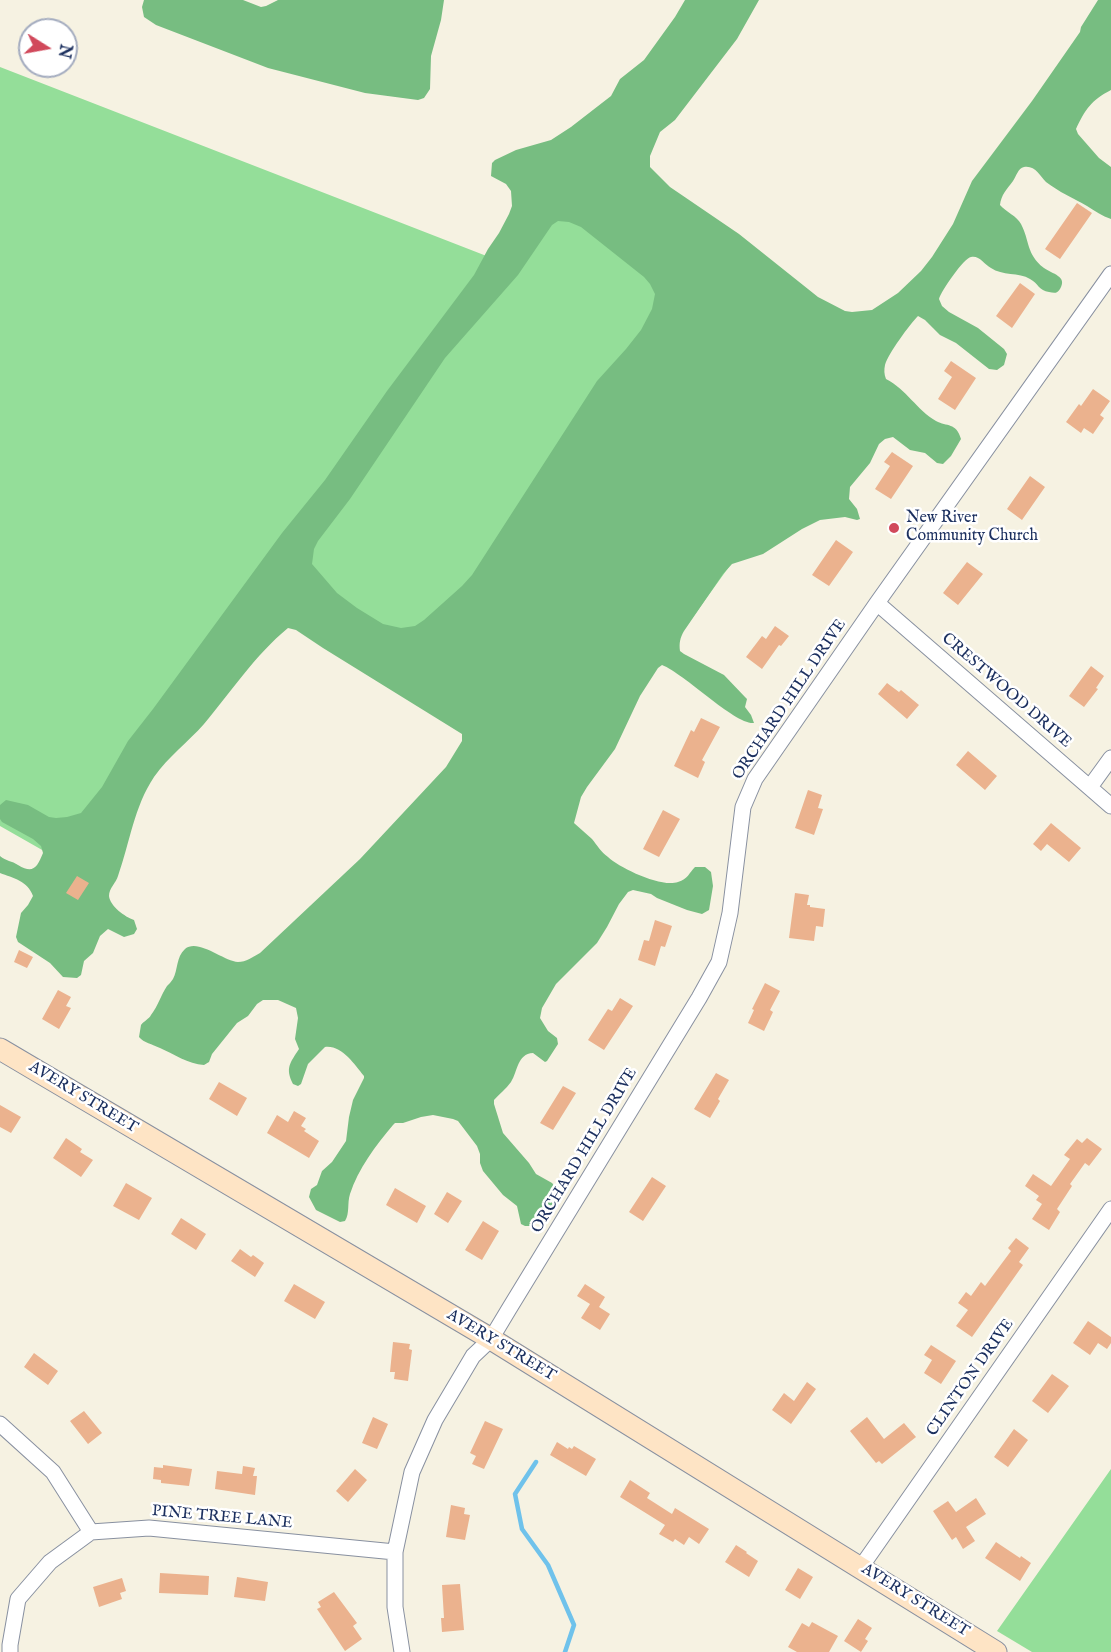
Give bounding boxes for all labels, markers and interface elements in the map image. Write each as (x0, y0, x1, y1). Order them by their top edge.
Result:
north arrow (18, 18, 78, 78)
text: N (53, 42, 75, 60)
place label: New River Community Church (906, 509, 1038, 547)
marker: New River Community Church (887, 521, 901, 535)
street label: ORCHARD HILL DRIVE (729, 616, 851, 784)
street label: CRESTWOOD DRIVE (937, 629, 1075, 753)
street label: AVERY STREET (25, 1058, 141, 1138)
street label: ORCHARD HILL DRIVE (528, 1065, 642, 1237)
street label: AVERY STREET (443, 1306, 559, 1386)
street label: CLINTON DRIVE (923, 1316, 1019, 1440)
street label: PINE TREE LANE (151, 1502, 293, 1534)
street label: AVERY STREET (857, 1560, 973, 1642)

